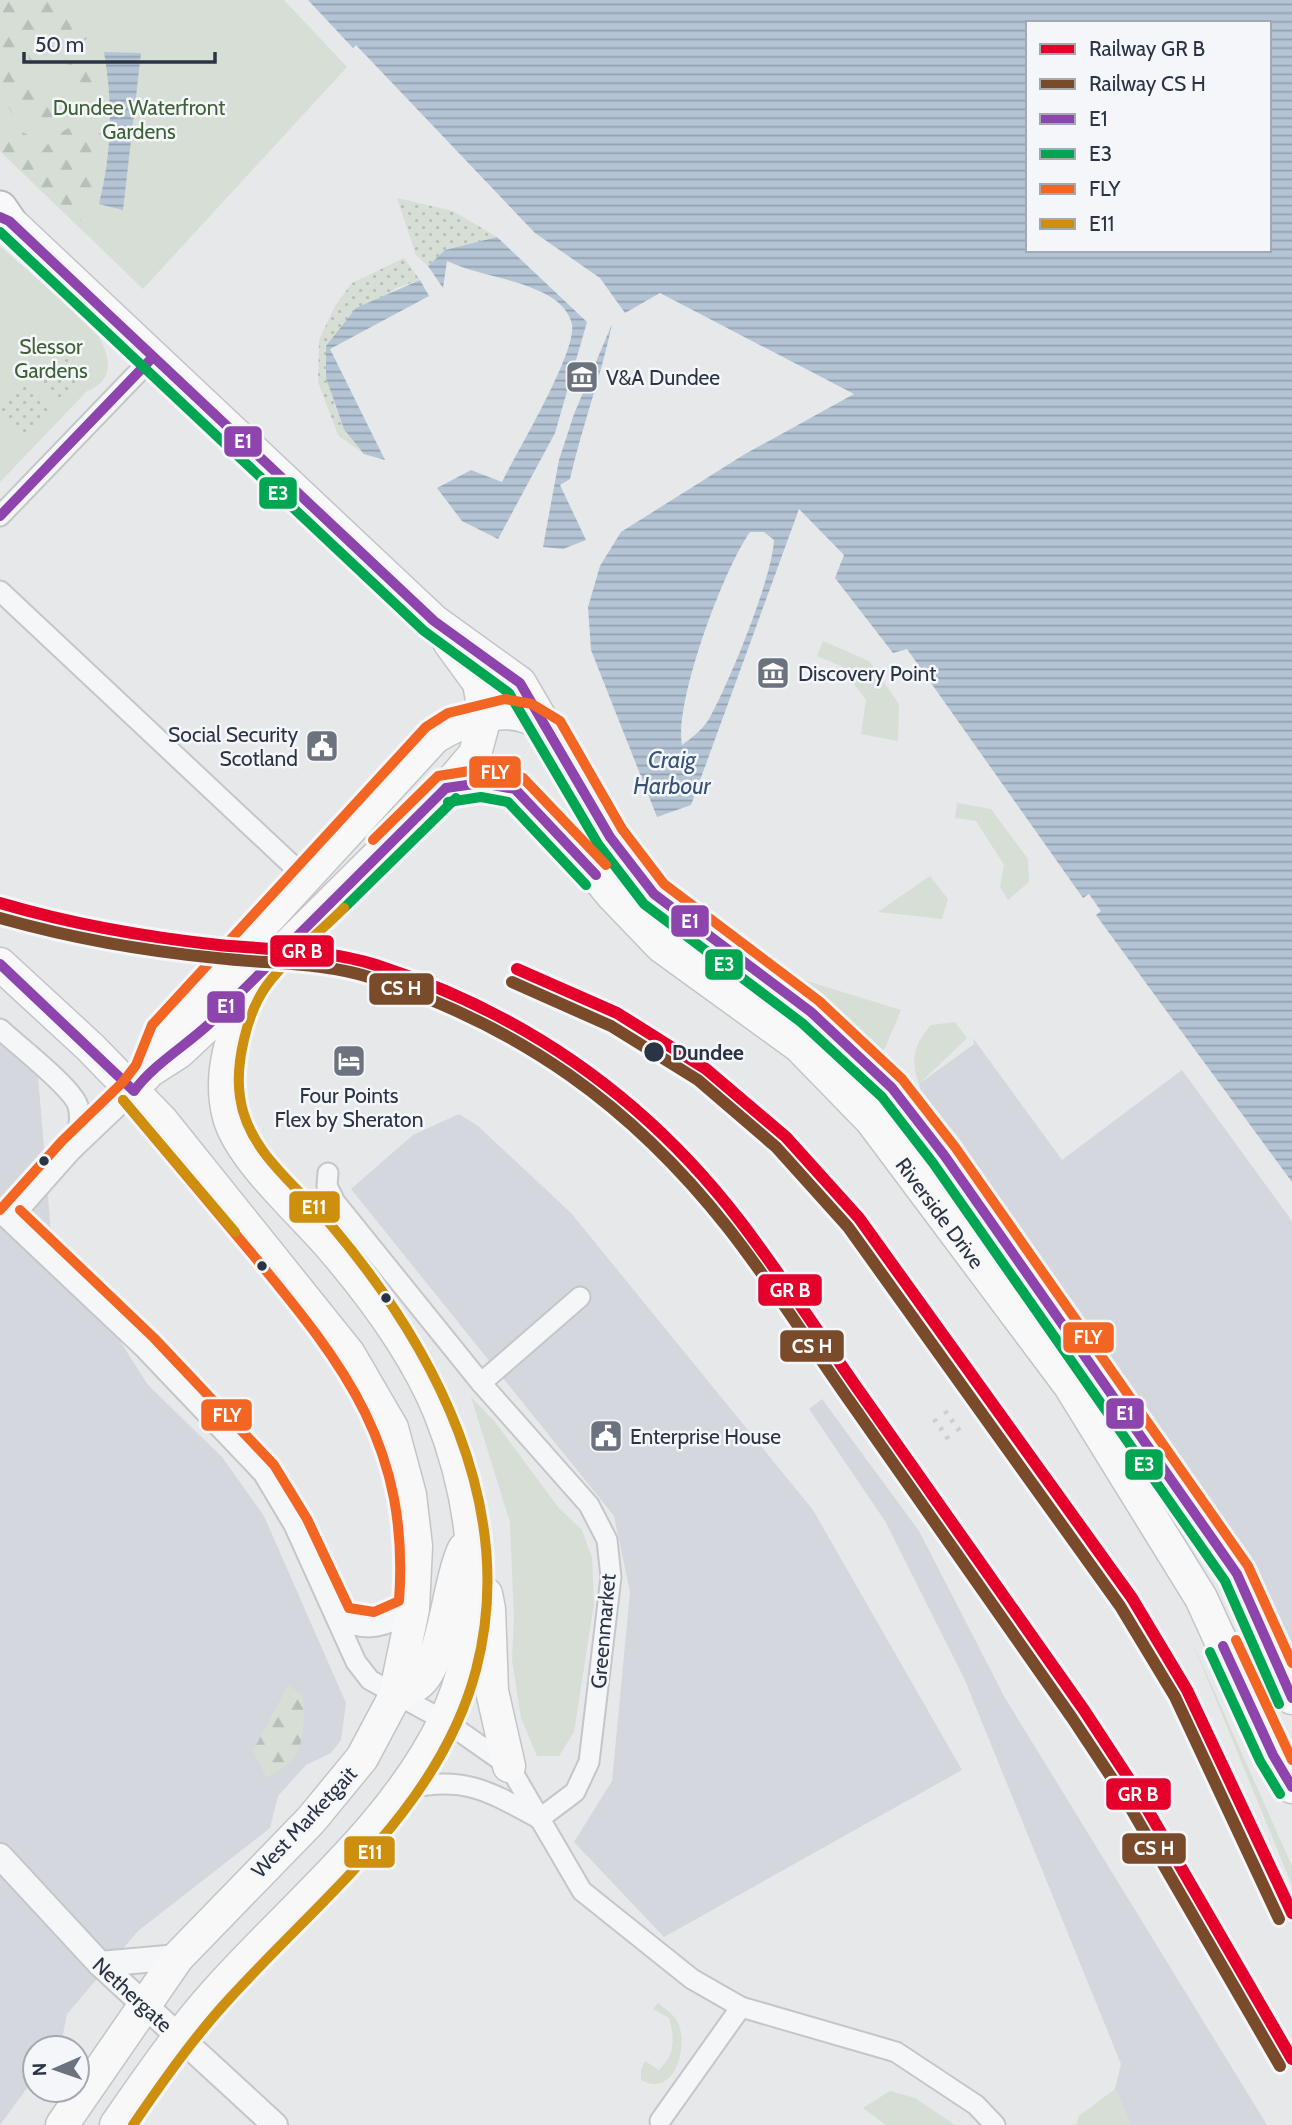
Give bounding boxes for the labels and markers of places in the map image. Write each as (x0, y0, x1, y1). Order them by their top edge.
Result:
museum icon: V&A Dundee (563, 358, 601, 396)
place label: V&A Dundee (606, 365, 720, 390)
museum icon: Discovery Point (754, 654, 792, 692)
place label: Discovery Point (798, 661, 936, 686)
place label: Social Security Scotland (168, 722, 298, 771)
public building icon: Social Security Scotland (303, 727, 341, 765)
marker: Dundee (642, 1040, 666, 1064)
place label: Dundee (672, 1040, 744, 1065)
hotel icon: Four Points Flex by Sheraton (330, 1042, 368, 1080)
place label: Four Points Flex by Sheraton (275, 1083, 423, 1132)
unlabelled marker (37, 1154, 51, 1168)
unlabelled marker (255, 1259, 269, 1273)
unlabelled marker (379, 1291, 393, 1305)
public building icon: Enterprise House (587, 1417, 625, 1455)
place label: Enterprise House (630, 1424, 781, 1449)

